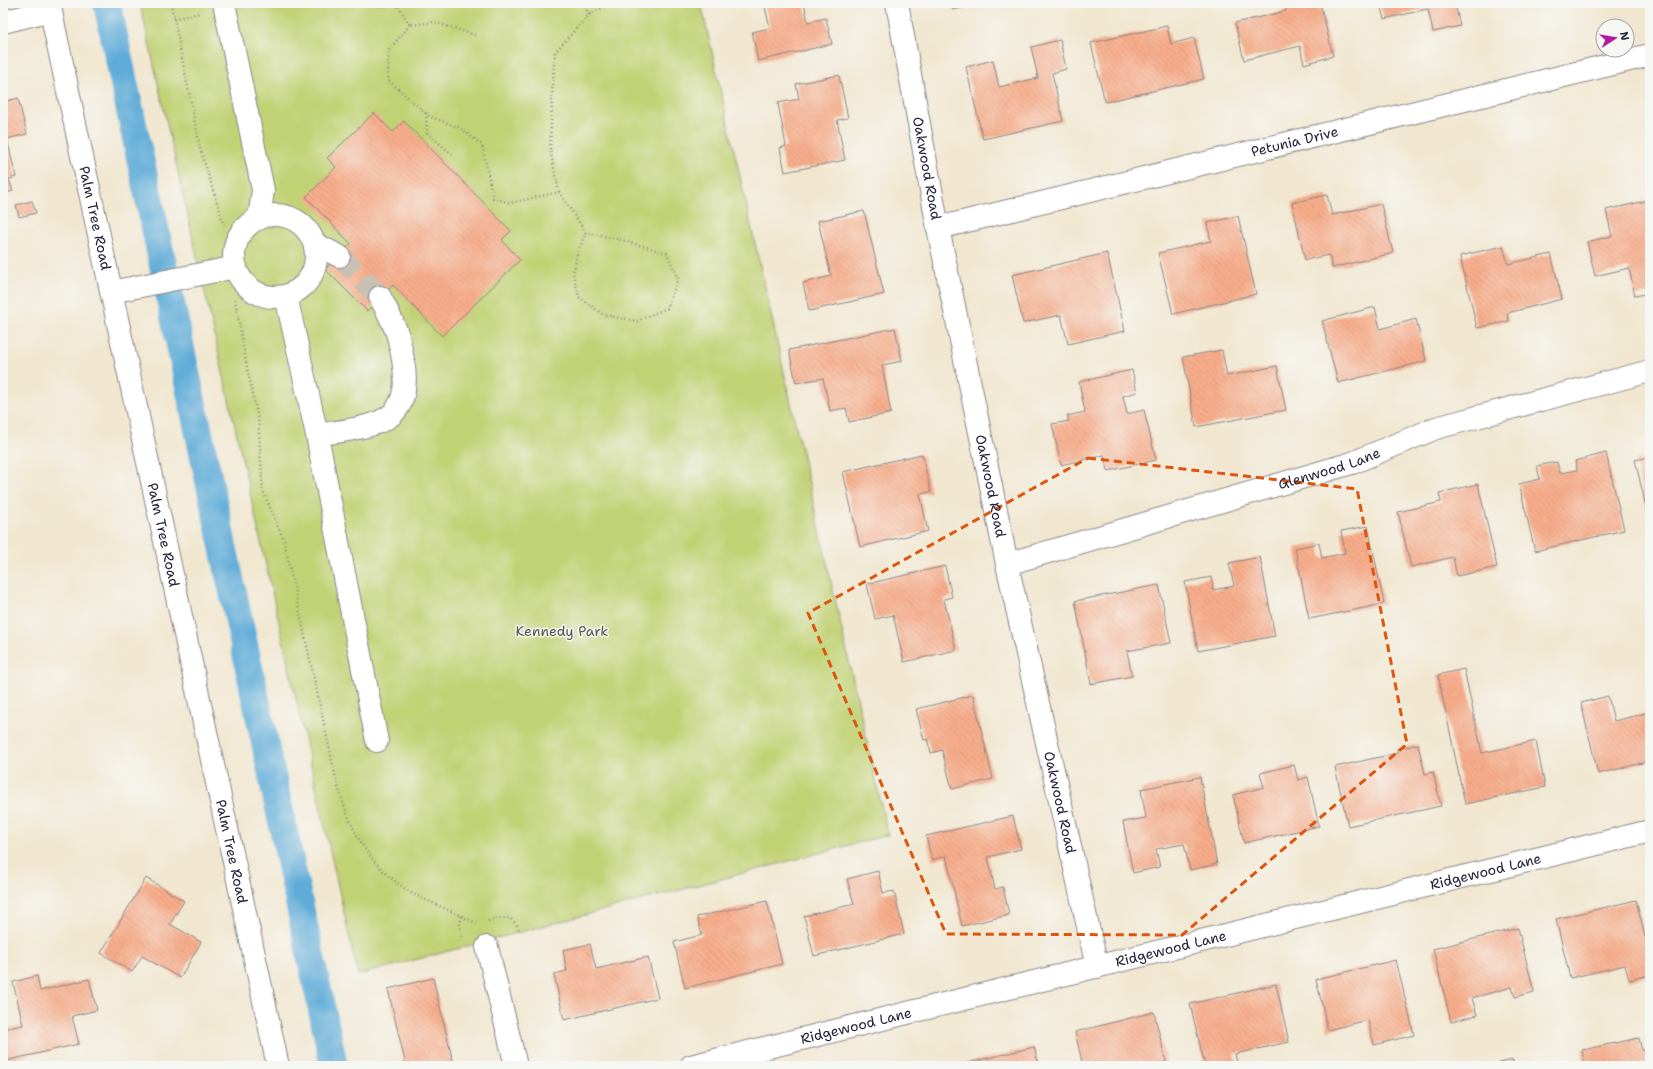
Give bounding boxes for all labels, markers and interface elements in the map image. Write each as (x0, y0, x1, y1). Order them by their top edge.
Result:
north arrow (1595, 18, 1635, 58)
text: N (1616, 30, 1633, 42)
street label: Oakwood Road (909, 115, 945, 221)
street label: Petunia Drive (1249, 122, 1340, 161)
street label: Palm Tree Road (75, 164, 115, 272)
street label: Oakwood Road (972, 433, 1010, 539)
street label: Glenwood Lane (1276, 443, 1383, 493)
street label: Palm Tree Road (144, 481, 184, 589)
park label: Kennedy Park (516, 622, 608, 640)
street label: Oakwood Road (1040, 749, 1080, 855)
street label: Palm Tree Road (212, 798, 252, 905)
street label: Ridgewood Lane (1428, 849, 1543, 894)
street label: Ridgewood Lane (1113, 926, 1228, 971)
street label: Ridgewood Lane (799, 1003, 914, 1048)

